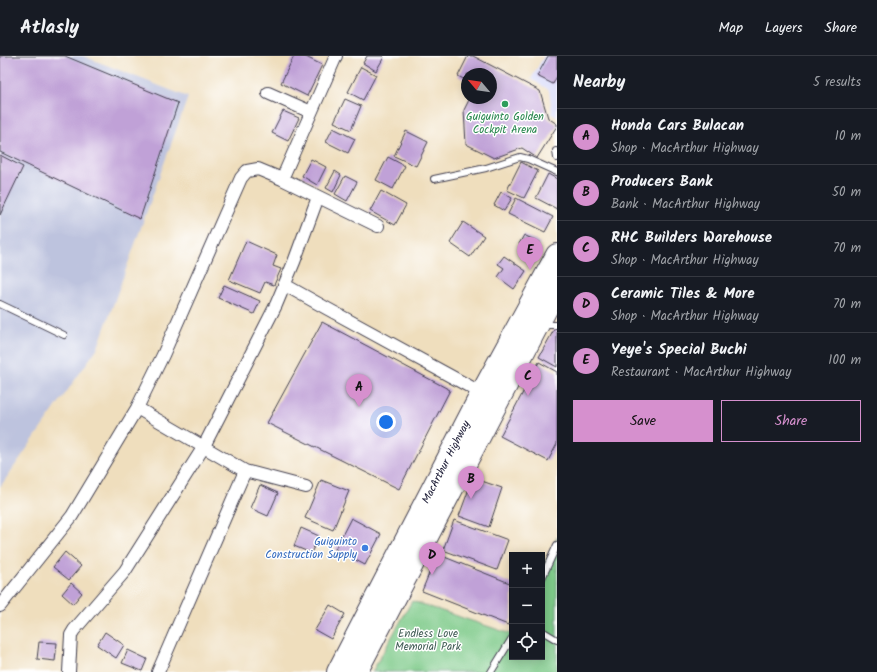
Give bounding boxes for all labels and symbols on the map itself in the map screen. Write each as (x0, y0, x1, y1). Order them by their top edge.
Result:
north arrow (461, 68, 497, 104)
marker: Guiguinto Golden Cockpit Arena (500, 99, 510, 109)
place label: Guiguinto Golden Cockpit Arena (466, 108, 544, 139)
pin: E (517, 237, 543, 270)
pin: C (515, 363, 541, 396)
pin: A (346, 374, 372, 407)
your location (376, 412, 396, 432)
street label: MacArthur Highway (417, 417, 476, 507)
pin: B (458, 466, 484, 499)
place label: Guiguinto Construction Supply (265, 533, 358, 564)
pin: D (419, 542, 445, 575)
marker: Guiguinto Construction Supply (360, 543, 370, 553)
park label: Endless Love Memorial Park (395, 625, 462, 656)

